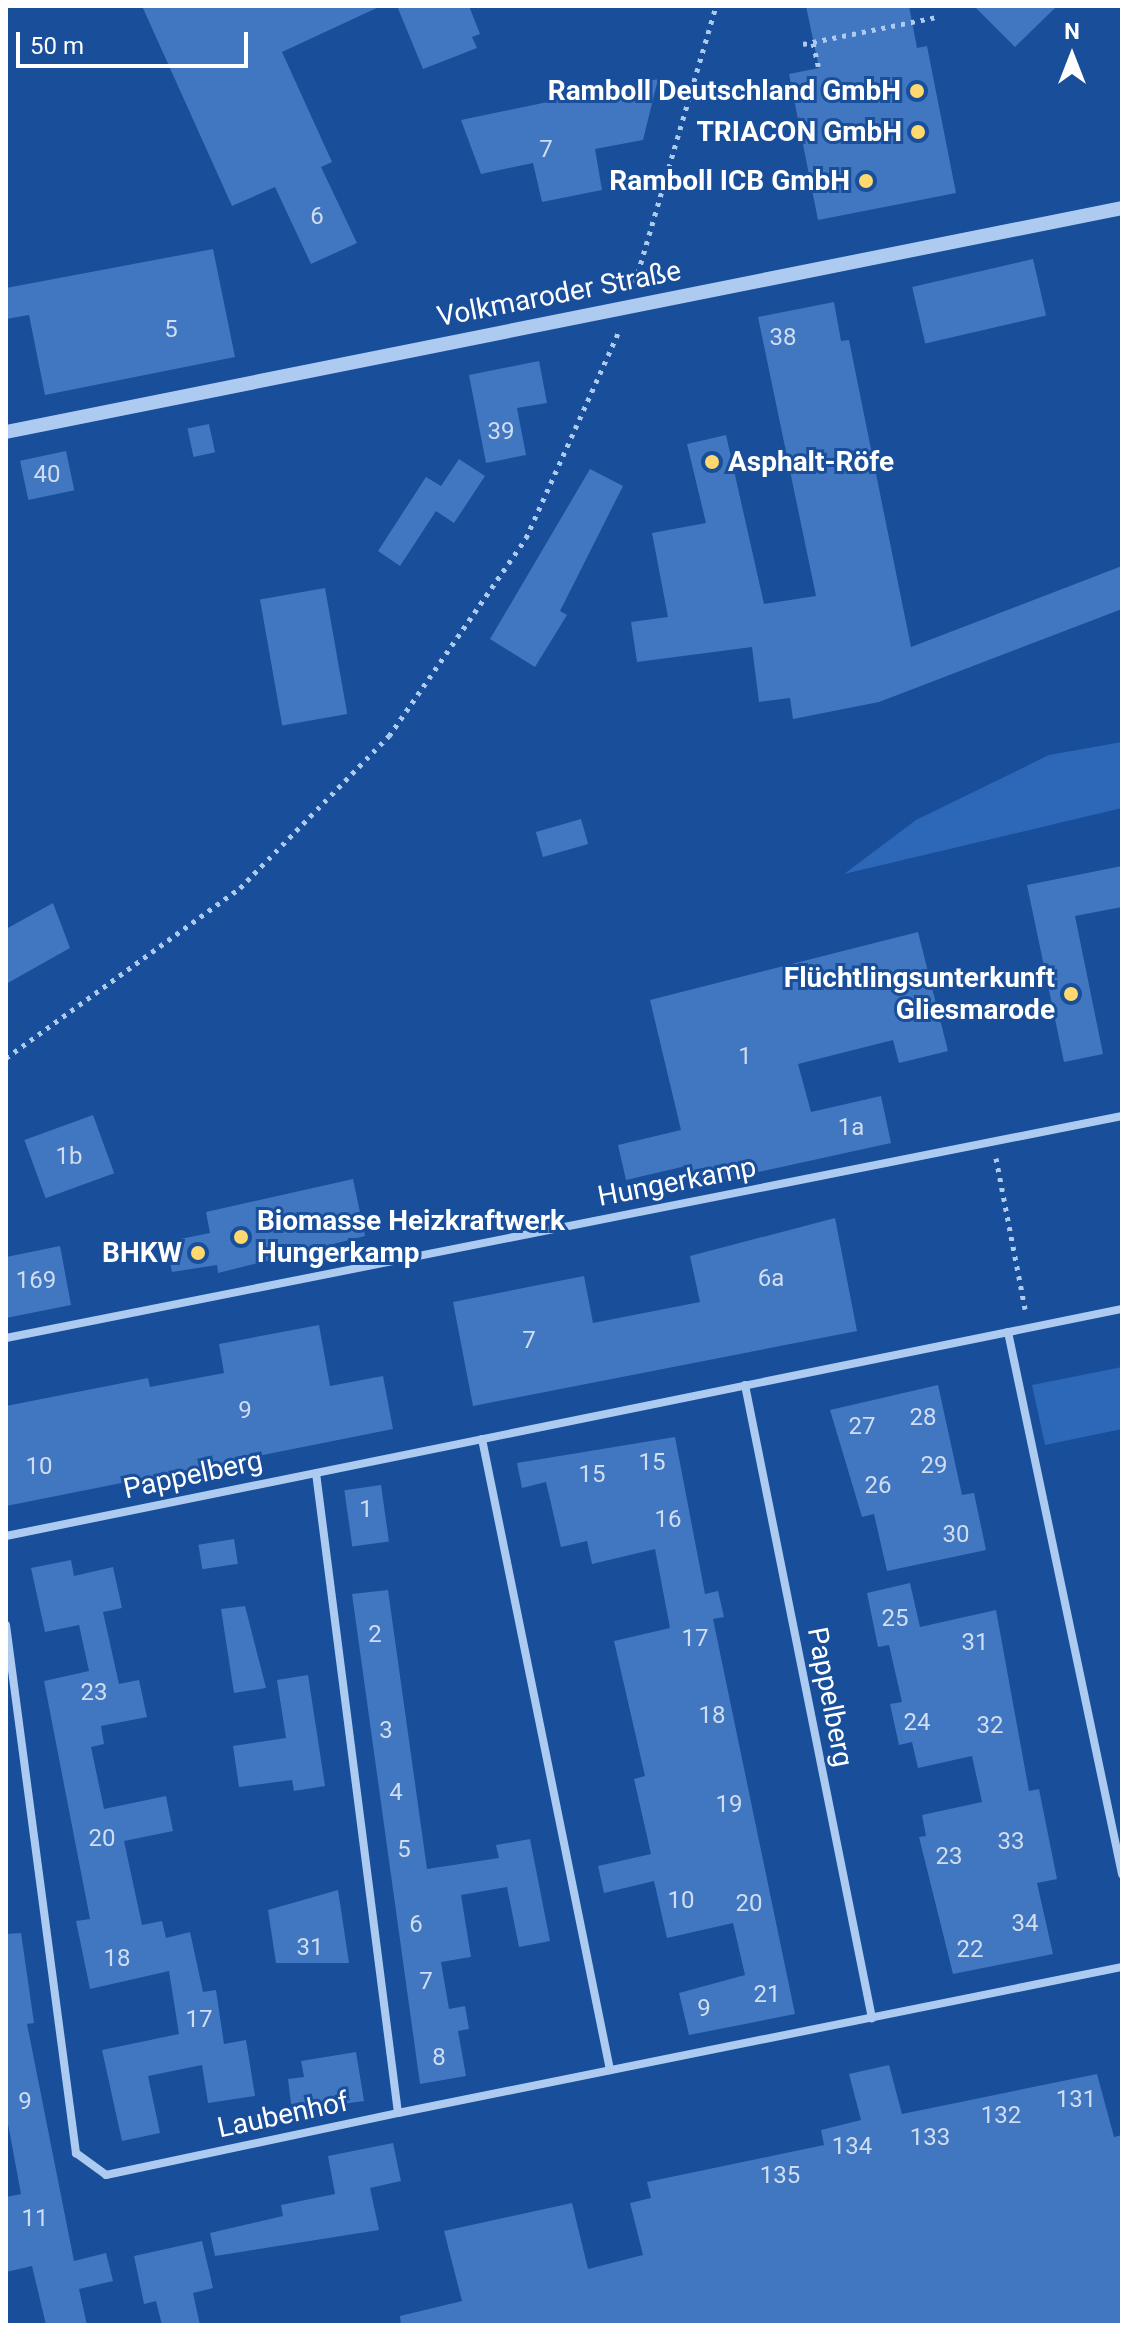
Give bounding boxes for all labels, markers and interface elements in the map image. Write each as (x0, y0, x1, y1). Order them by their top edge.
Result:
scale bar (20, 16, 252, 66)
north arrow (1032, 16, 1112, 96)
text: N (1064, 19, 1080, 44)
text: 50 m (30, 32, 84, 60)
place label: Ramboll Deutschland GmbH (548, 74, 901, 108)
marker: Ramboll Deutschland GmbH (908, 82, 926, 100)
place label: TRIACON GmbH (697, 115, 902, 149)
marker: TRIACON GmbH (909, 123, 927, 141)
house number: 7 (539, 136, 553, 164)
place label: Ramboll ICB GmbH (609, 164, 850, 198)
marker: Ramboll ICB GmbH (857, 172, 875, 190)
house number: 6 (310, 203, 324, 231)
street label: Volkmaroder Straße (434, 254, 684, 334)
house number: 5 (164, 316, 178, 344)
house number: 38 (770, 324, 796, 352)
house number: 39 (488, 418, 514, 446)
place label: Asphalt-Röfe (728, 445, 894, 479)
marker: Asphalt-Röfe (703, 453, 721, 471)
house number: 40 (34, 461, 60, 489)
place label: Flüchtlingsunterkunft Gliesmarode (784, 961, 1055, 1027)
marker: Flüchtlingsunterkunft Gliesmarode (1062, 985, 1080, 1003)
house number: 1 (738, 1043, 752, 1071)
house number: 1a (838, 1114, 864, 1142)
house number: 1b (56, 1143, 82, 1171)
street label: Hungerkamp (595, 1150, 759, 1214)
place label: Biomasse Heizkraftwerk Hungerkamp (257, 1204, 565, 1270)
marker: Biomasse Heizkraftwerk Hungerkamp (232, 1228, 250, 1246)
place label: BHKW (102, 1236, 182, 1270)
marker: BHKW (189, 1244, 207, 1262)
house number: 6a (758, 1265, 784, 1293)
house number: 169 (16, 1267, 56, 1295)
house number: 7 (522, 1327, 536, 1355)
house number: 9 (238, 1397, 252, 1425)
house number: 28 (910, 1404, 936, 1432)
house number: 27 (849, 1413, 875, 1441)
street label: Pappelberg (120, 1444, 266, 1506)
house number: 15 (639, 1449, 665, 1477)
house number: 29 (921, 1452, 947, 1480)
house number: 10 (26, 1453, 52, 1481)
house number: 15 (579, 1461, 605, 1489)
house number: 26 (865, 1472, 891, 1500)
house number: 1 (359, 1496, 373, 1524)
house number: 16 (655, 1506, 681, 1534)
house number: 30 (943, 1521, 969, 1549)
house number: 25 (882, 1605, 908, 1633)
house number: 2 (368, 1621, 382, 1649)
street label: Pappelberg (800, 1624, 860, 1770)
house number: 17 (682, 1625, 708, 1653)
house number: 31 (962, 1629, 988, 1657)
house number: 23 (81, 1679, 107, 1707)
house number: 18 (699, 1702, 725, 1730)
house number: 24 (904, 1709, 930, 1737)
house number: 32 (977, 1712, 1003, 1740)
house number: 3 (379, 1717, 393, 1745)
house number: 4 (389, 1779, 403, 1807)
house number: 19 (716, 1791, 742, 1819)
house number: 20 (89, 1825, 115, 1853)
house number: 33 (998, 1828, 1024, 1856)
house number: 5 (397, 1836, 411, 1864)
house number: 23 (936, 1843, 962, 1871)
house number: 10 (668, 1887, 694, 1915)
house number: 20 (736, 1890, 762, 1918)
house number: 34 (1012, 1910, 1038, 1938)
house number: 6 (409, 1911, 423, 1939)
house number: 31 (297, 1934, 323, 1962)
house number: 22 (957, 1936, 983, 1964)
house number: 18 (104, 1945, 130, 1973)
house number: 7 (419, 1968, 433, 1996)
house number: 21 (754, 1981, 780, 2009)
house number: 9 (697, 1995, 711, 2023)
house number: 17 (186, 2006, 212, 2034)
house number: 8 (432, 2044, 446, 2072)
street label: Laubenhof (215, 2085, 351, 2145)
house number: 131 (1056, 2086, 1096, 2114)
house number: 9 (18, 2088, 32, 2116)
house number: 132 (981, 2102, 1021, 2130)
house number: 133 (910, 2124, 950, 2152)
house number: 134 (832, 2133, 872, 2161)
house number: 135 (760, 2162, 800, 2190)
house number: 11 (22, 2205, 48, 2233)

